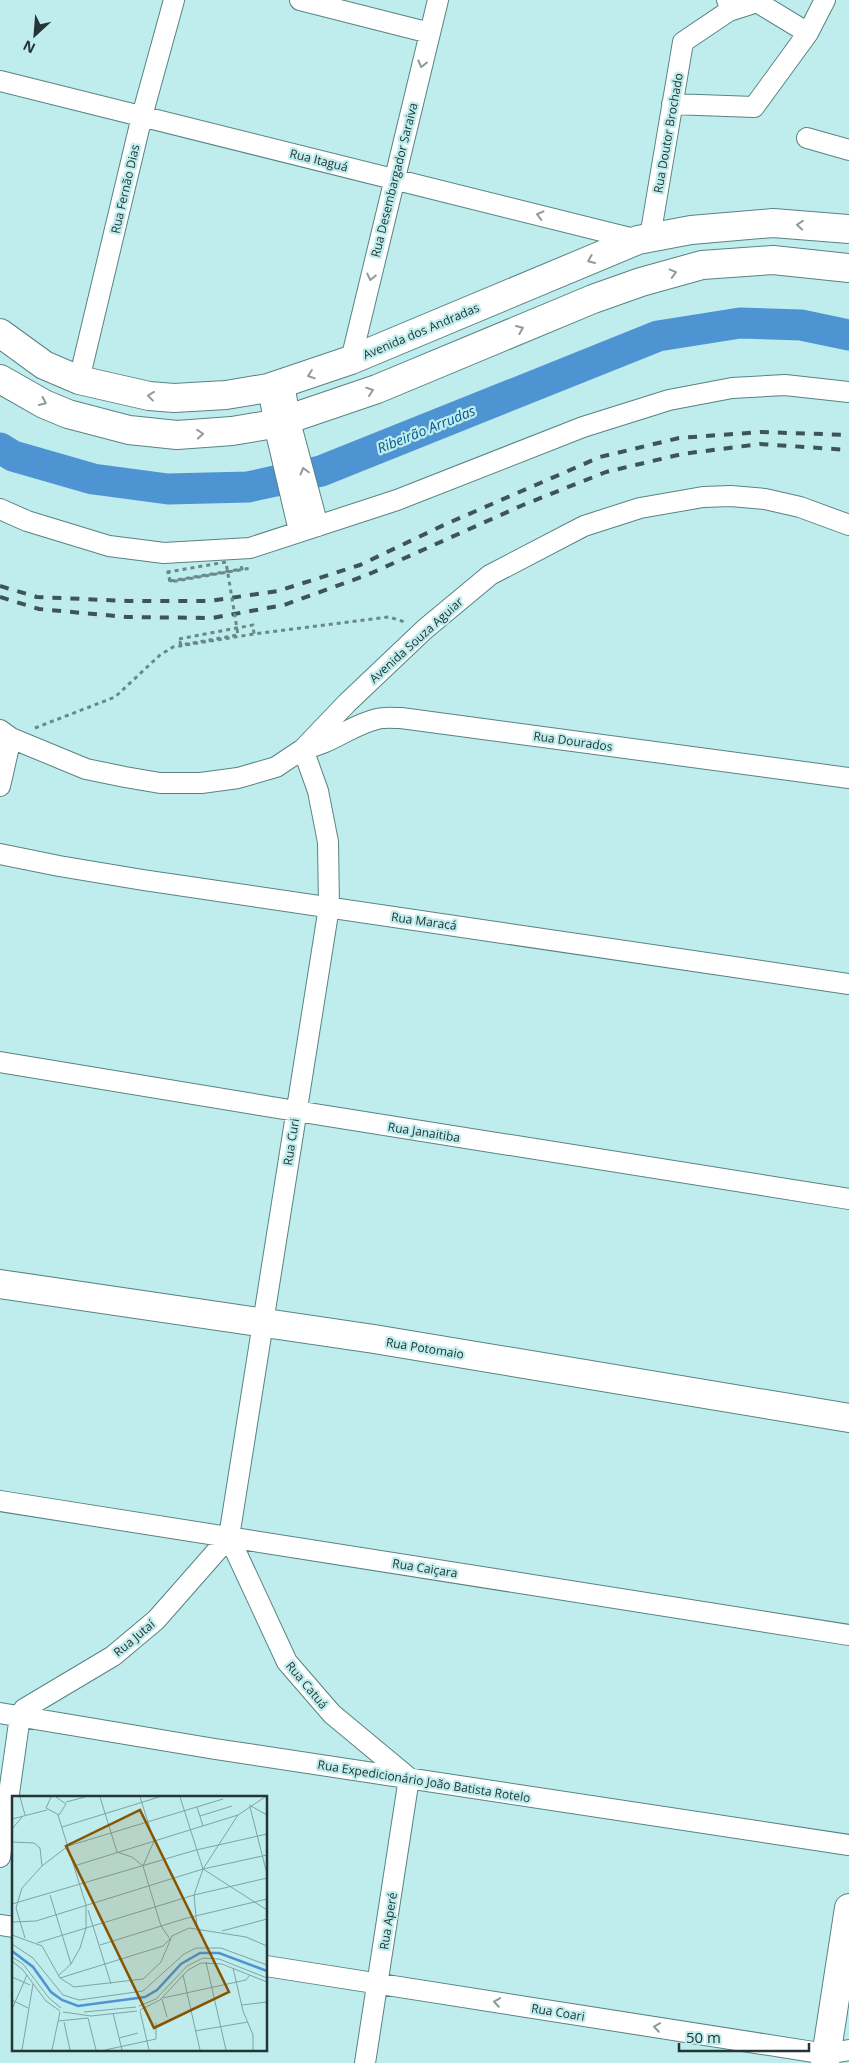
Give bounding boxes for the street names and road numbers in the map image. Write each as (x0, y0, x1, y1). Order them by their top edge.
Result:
street label: Rua Doutor Brochado (649, 72, 687, 194)
street label: Rua Desembargador Saraiva (367, 101, 421, 259)
street label: Rua Fernão Dias (106, 143, 144, 235)
street label: Rua Itaguá (288, 145, 350, 175)
street label: Avenida dos Andradas (360, 299, 482, 363)
street label: Avenida Souza Aguiar (366, 593, 467, 687)
street label: Rua Dourados (532, 727, 614, 755)
street label: Rua Maracá (390, 908, 458, 934)
street label: Rua Curi (279, 1117, 303, 1167)
street label: Rua Janaitiba (387, 1118, 461, 1146)
street label: Rua Potomaio (385, 1333, 465, 1363)
street label: Rua Caiçara (391, 1554, 459, 1582)
street label: Rua Jutaí (110, 1615, 159, 1660)
street label: Rua Catuá (282, 1658, 332, 1712)
street label: Rua Expedicionário João Batista Rotelo (316, 1756, 532, 1806)
street label: Rua Aperé (375, 1891, 401, 1951)
street label: Rua Coari (530, 1999, 586, 2025)

